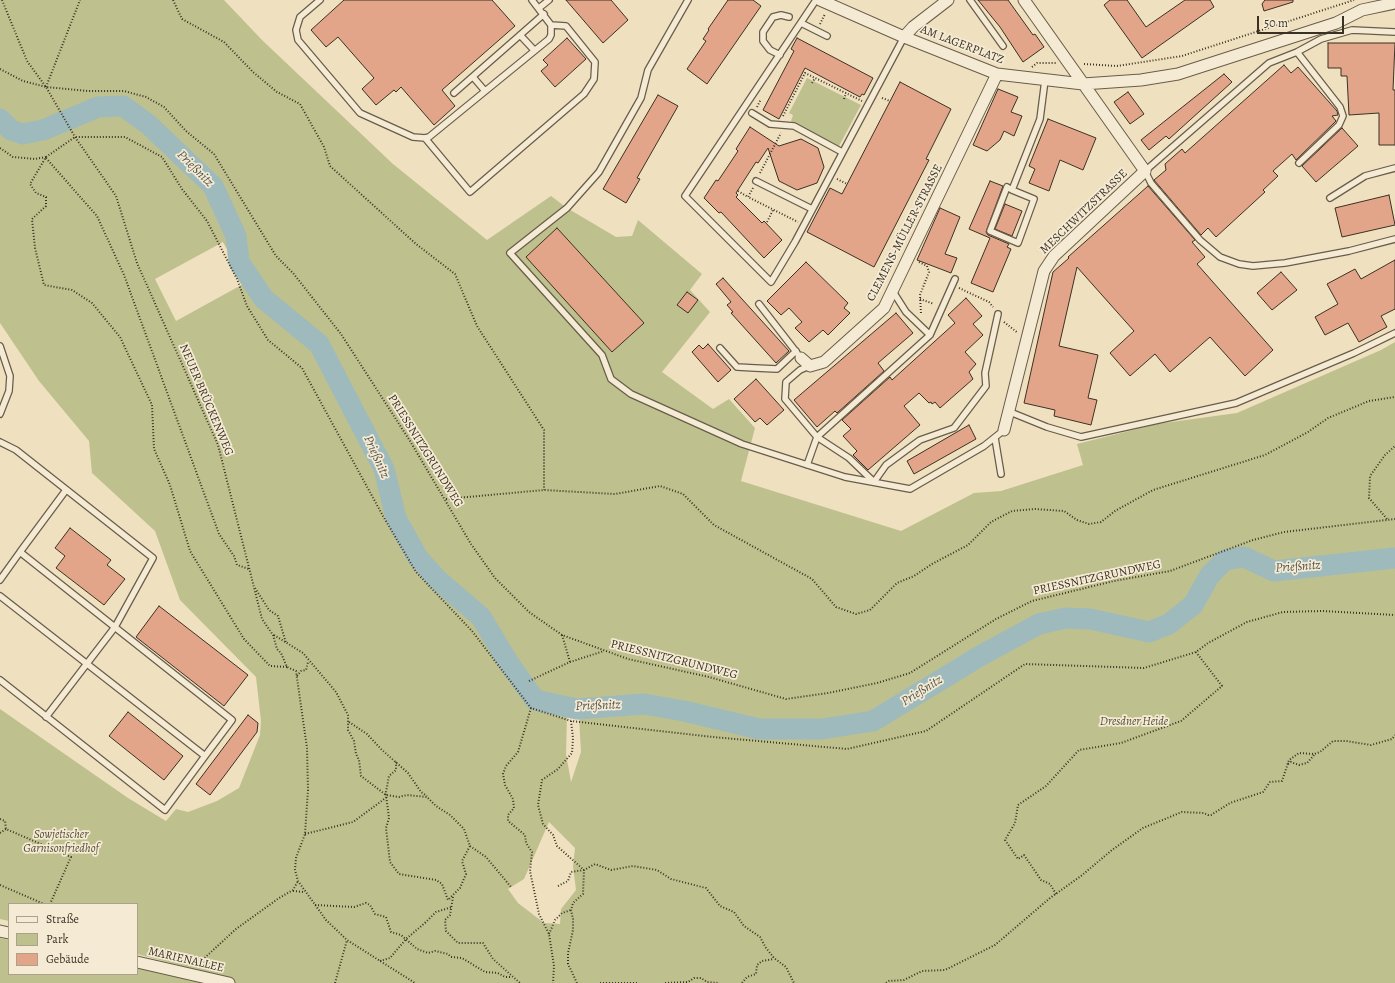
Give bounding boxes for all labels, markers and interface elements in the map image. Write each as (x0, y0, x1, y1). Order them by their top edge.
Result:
scale bar (1259, 8, 1346, 34)
text: 50 m (1264, 15, 1288, 31)
street label: AM LAGERPLATZ (918, 22, 1006, 68)
water label: Prießnitz (173, 147, 217, 191)
street label: CLEMENS-MÜLLER-STRASSE (864, 162, 946, 304)
street label: MESCHWITZSTRASSE (1037, 167, 1131, 257)
street label: NEUER BRÜCKENWEG (176, 342, 236, 458)
street label: PRIESSNITZGRUNDWEG (384, 392, 466, 510)
water label: Prießnitz (360, 433, 392, 481)
street label: PRIESSNITZGRUNDWEG (1032, 557, 1162, 599)
water label: Prießnitz (1275, 558, 1321, 576)
street label: PRIESSNITZGRUNDWEG (609, 637, 739, 683)
water label: Prießnitz (899, 672, 945, 710)
water label: Prießnitz (575, 697, 621, 715)
park label: Dresdner Heide (1100, 715, 1168, 729)
park label: Sowjetischer Garnisonfriedhof (23, 828, 99, 856)
legend (8, 903, 138, 975)
text: Straße (46, 911, 79, 927)
text: Park (46, 931, 69, 947)
street label: MARIENALLEE (147, 944, 225, 976)
text: Gebäude (46, 951, 89, 967)

